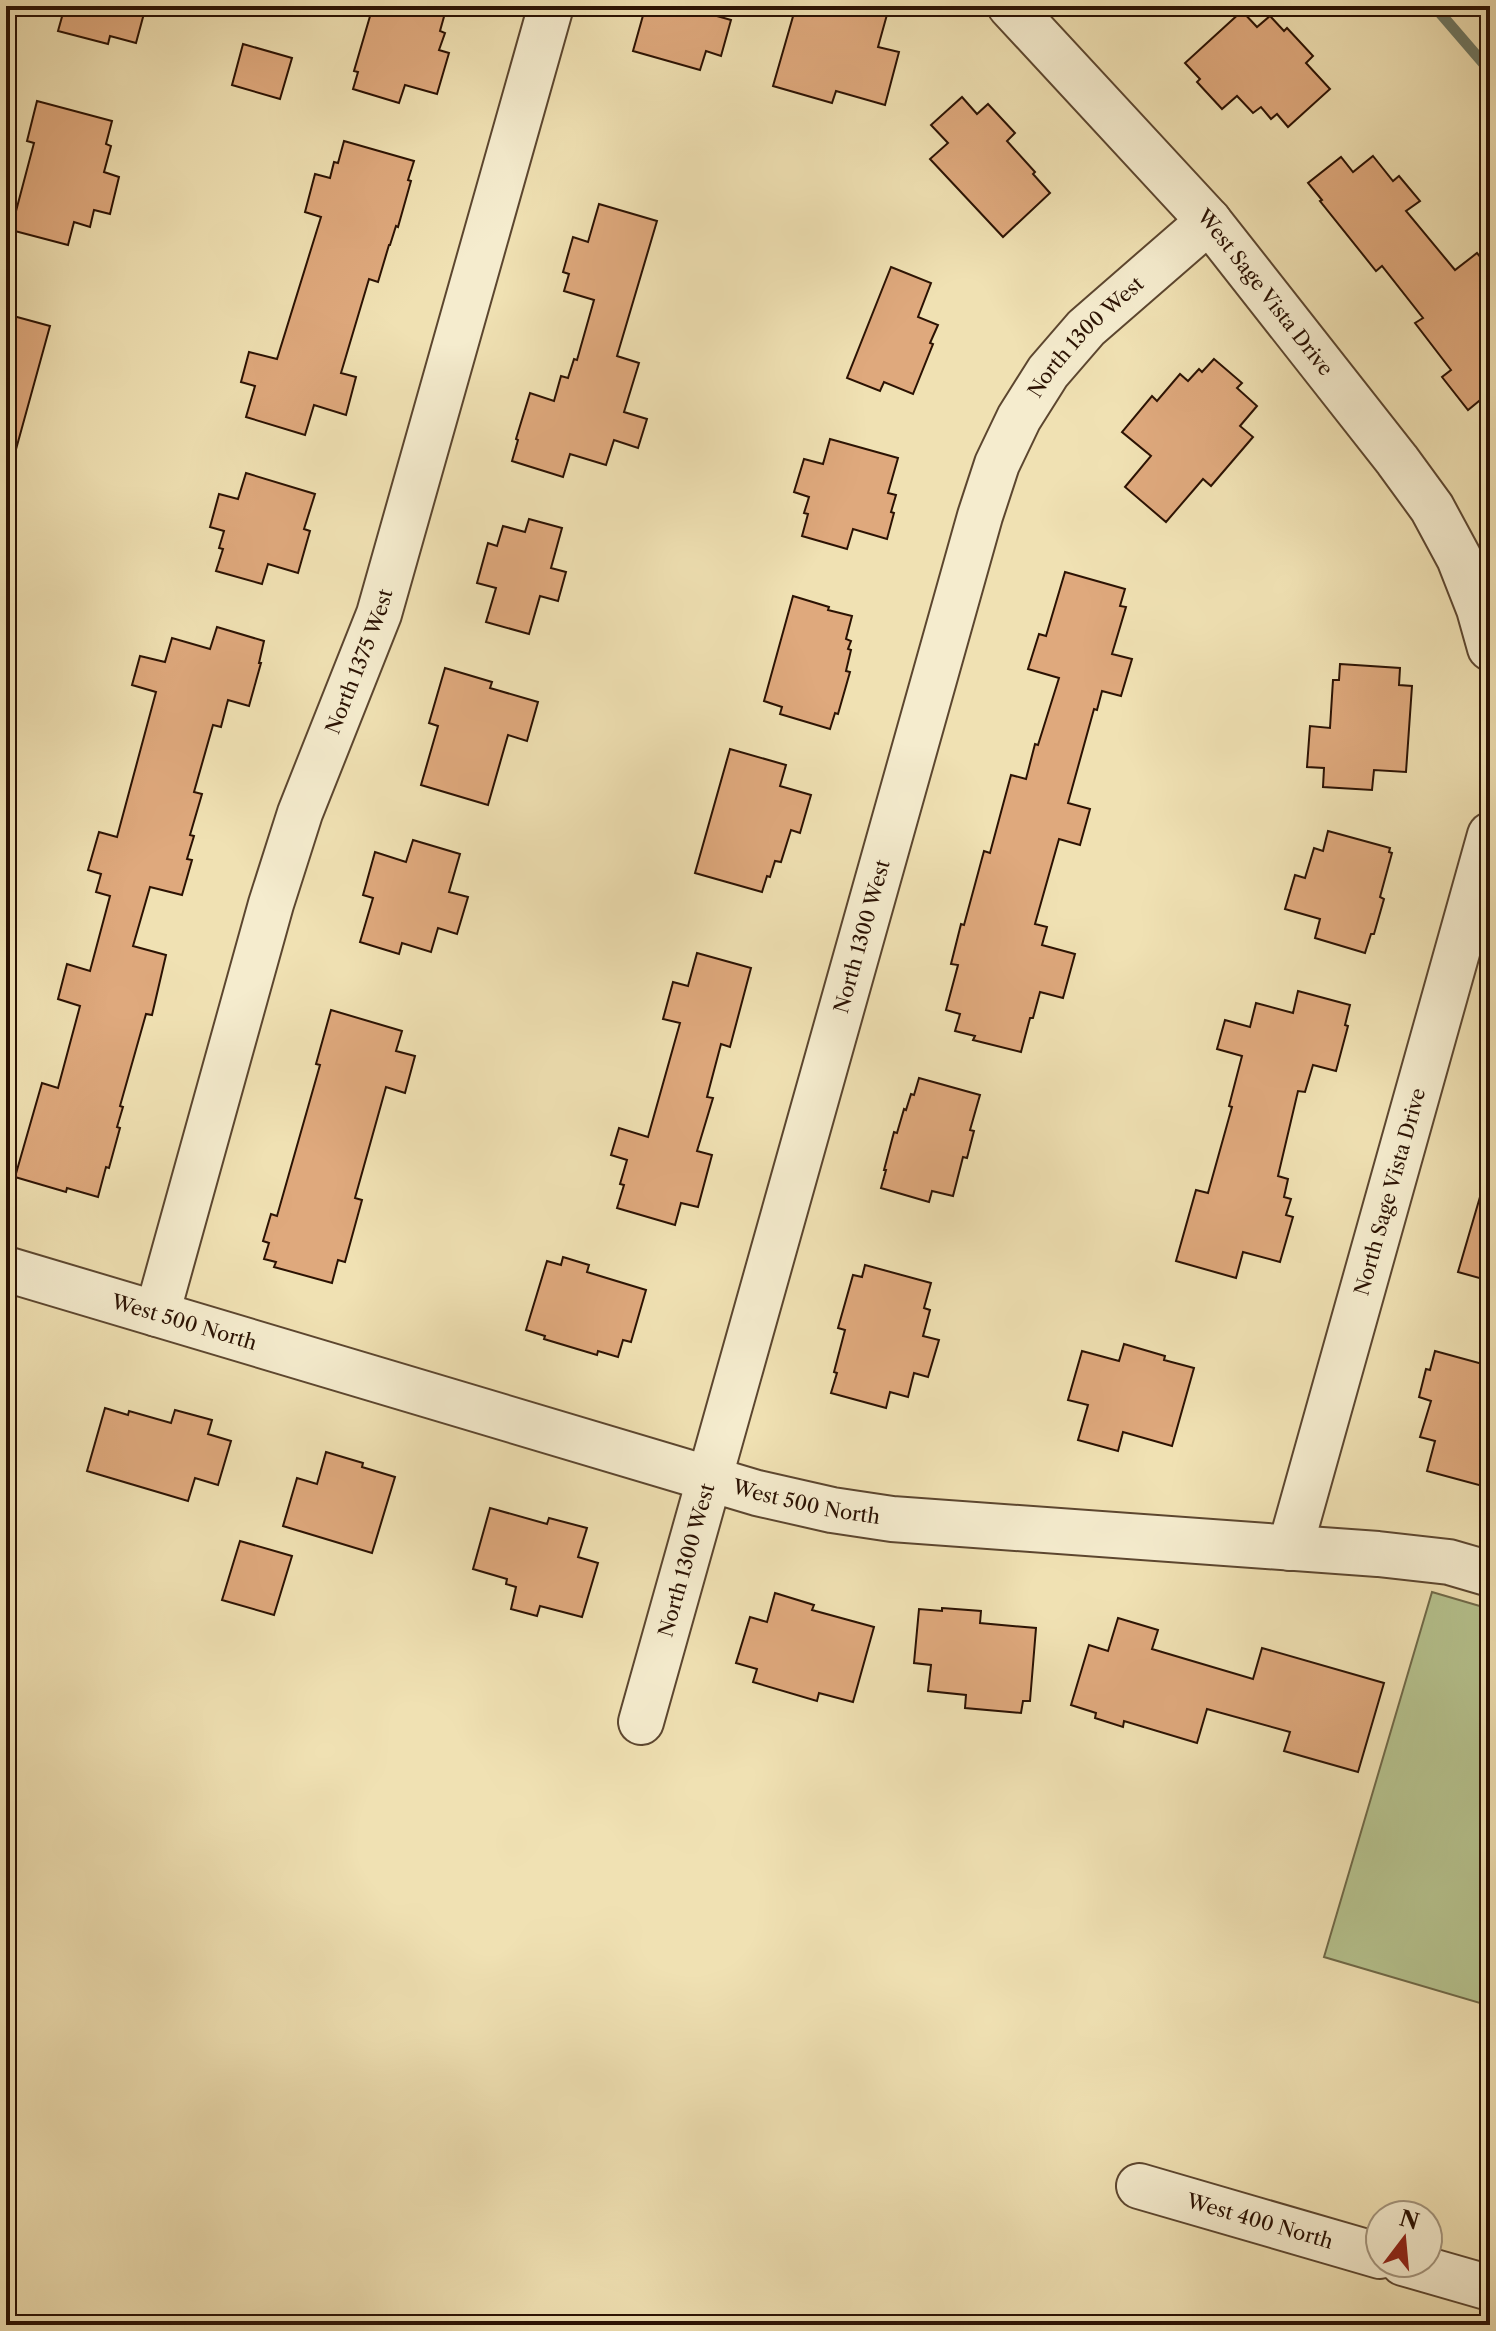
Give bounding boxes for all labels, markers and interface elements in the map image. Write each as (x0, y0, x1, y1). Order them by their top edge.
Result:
street label: West Sage Vista Drive (1192, 204, 1338, 381)
street label: North 1300 West (1023, 272, 1148, 402)
street label: North 1375 West (321, 586, 398, 737)
street label: North 1300 West (829, 857, 895, 1016)
street label: North Sage Vista Drive (1349, 1085, 1430, 1298)
street label: West 500 North (108, 1289, 260, 1355)
street label: West 500 North (729, 1474, 882, 1529)
street label: North 1300 West (654, 1481, 719, 1640)
street label: West 400 North (1183, 2188, 1336, 2254)
north arrow (1364, 2199, 1444, 2279)
text: N (1396, 2205, 1422, 2236)

